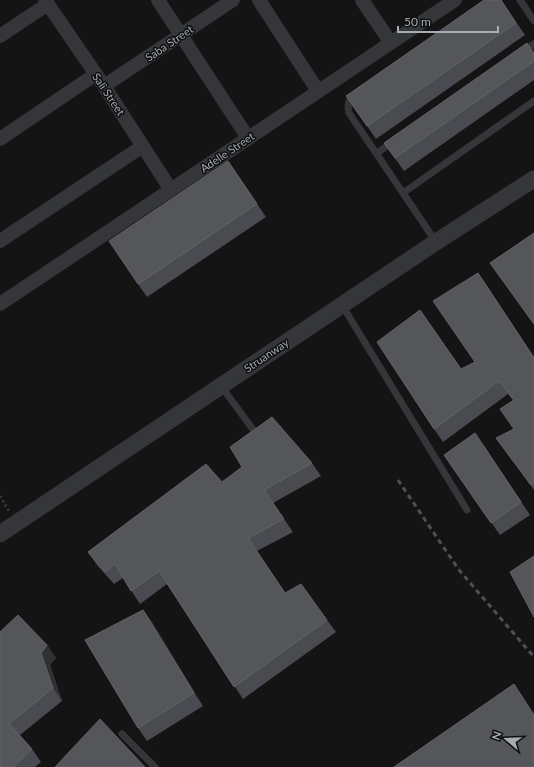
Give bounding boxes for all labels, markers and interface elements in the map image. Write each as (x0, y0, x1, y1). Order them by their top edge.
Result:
scale bar (398, 8, 498, 34)
text: 50 m (404, 14, 431, 29)
street label: Saba Street (143, 22, 195, 64)
street label: Sali Street (90, 70, 128, 118)
street label: Adelle Street (198, 129, 256, 175)
street label: Struanway (241, 335, 291, 375)
north arrow (486, 719, 526, 759)
text: N (489, 729, 504, 742)

